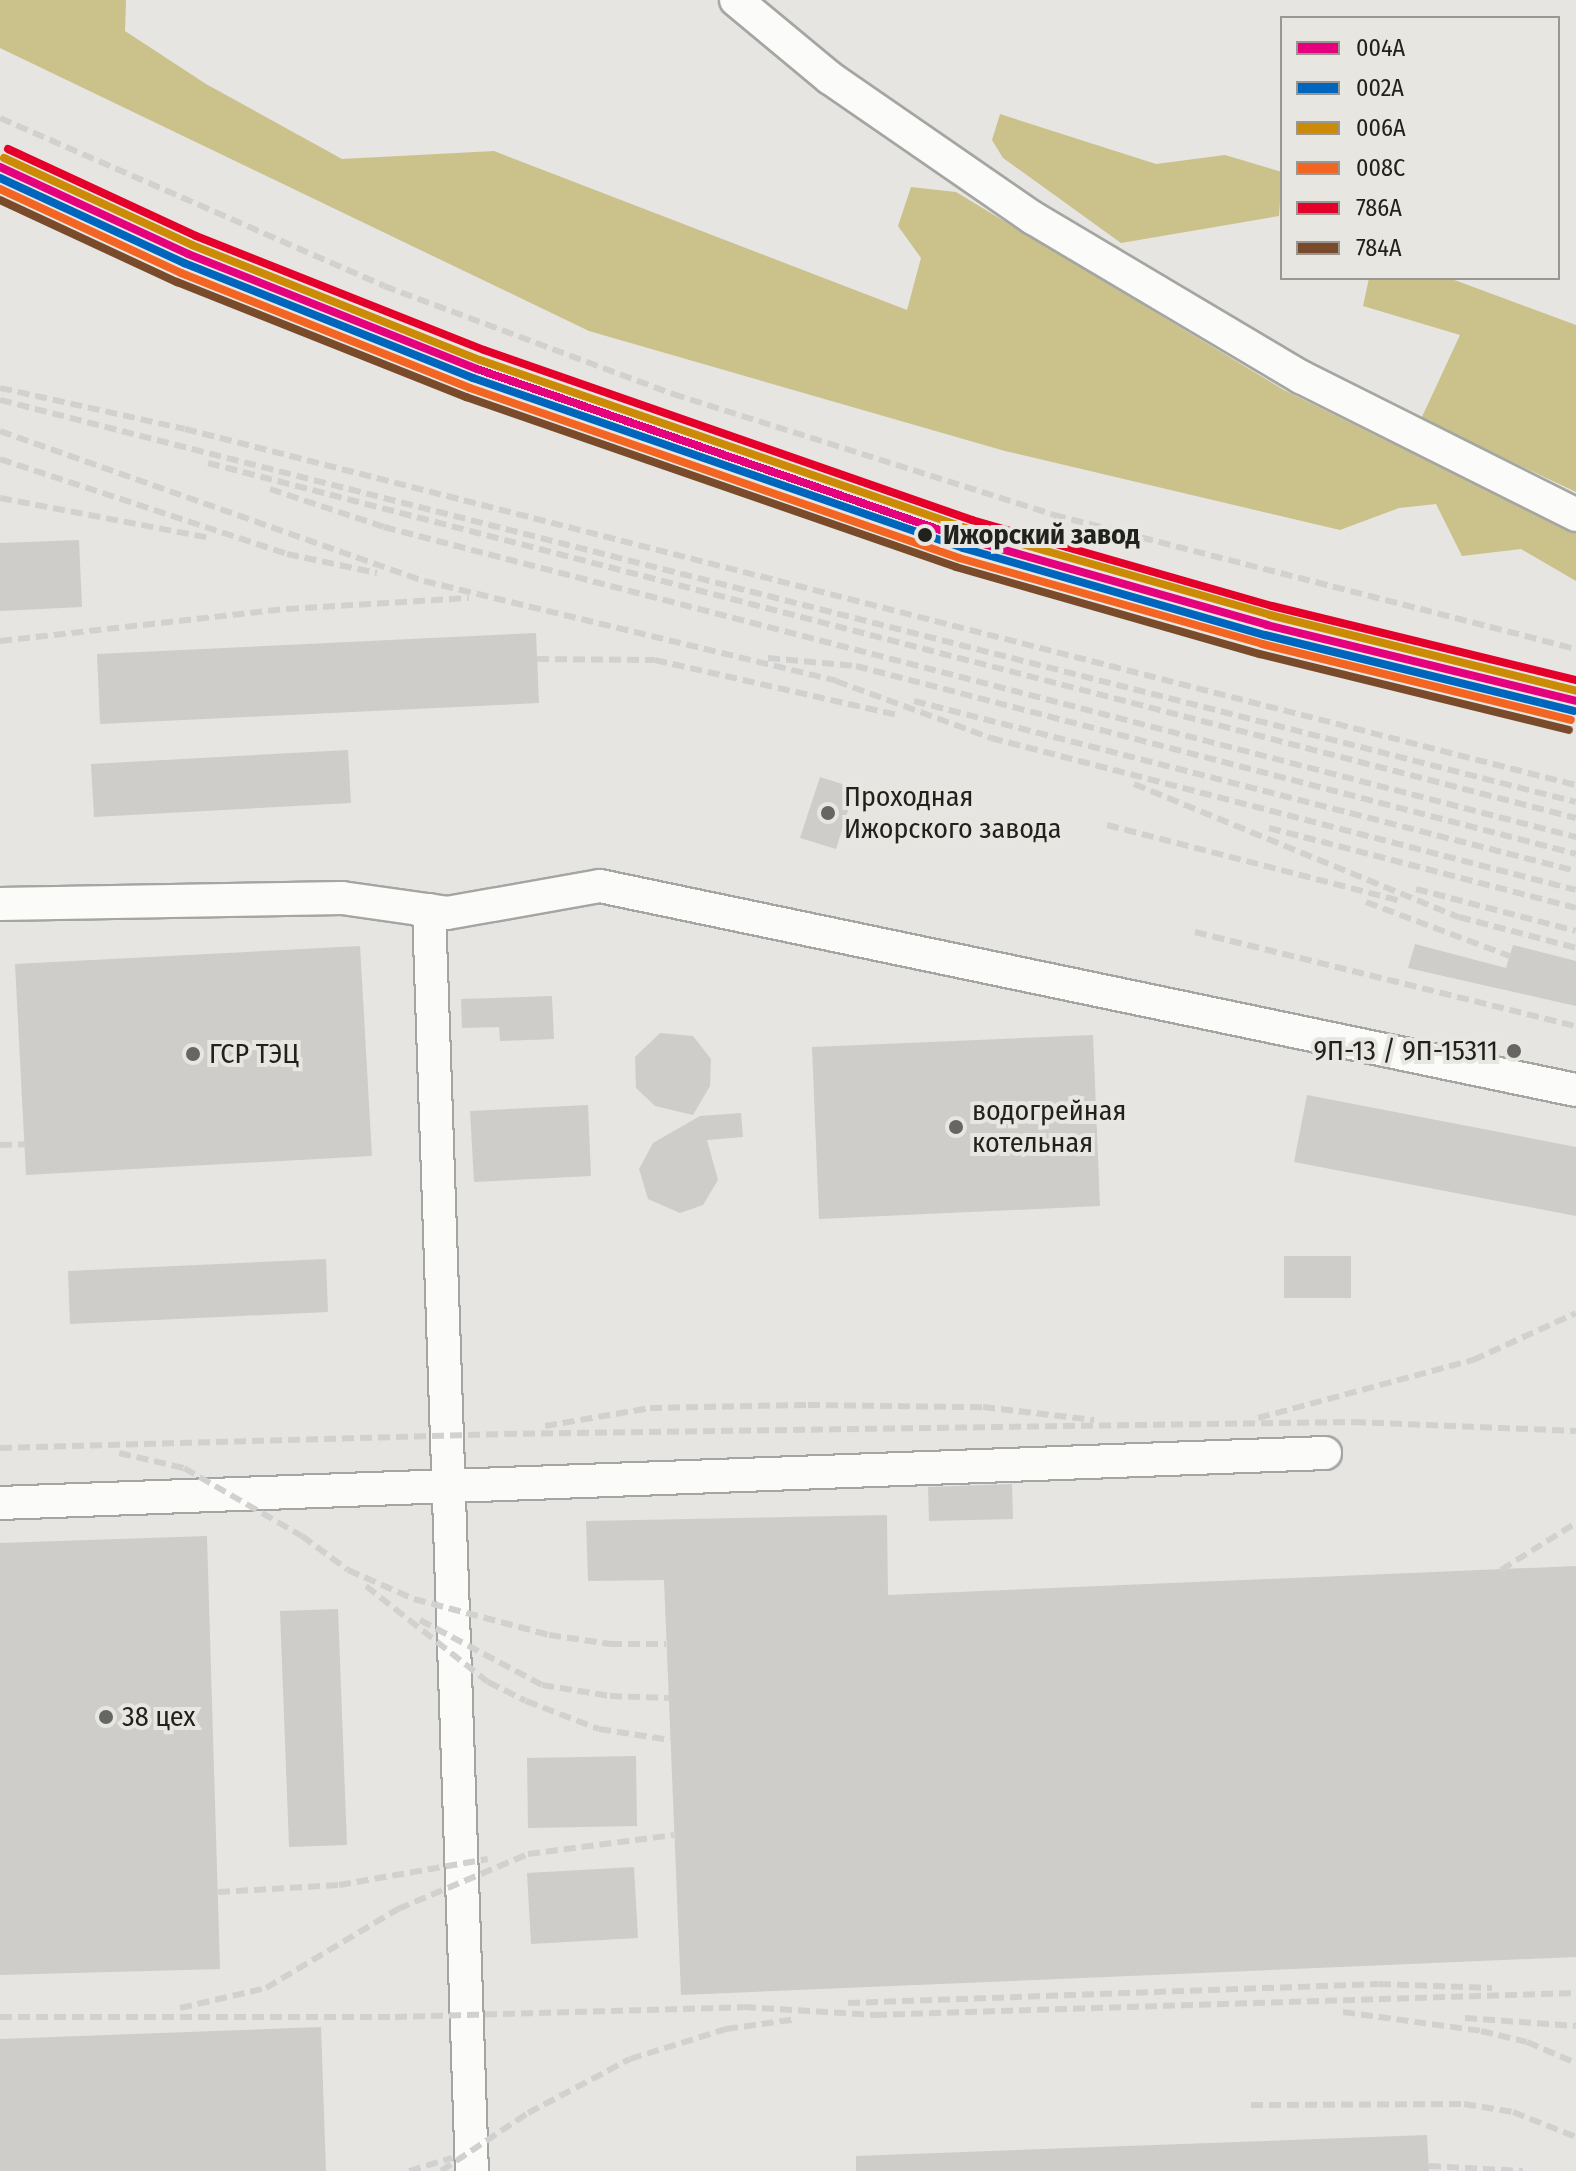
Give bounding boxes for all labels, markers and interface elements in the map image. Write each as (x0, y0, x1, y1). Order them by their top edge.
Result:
legend (1280, 16, 1560, 280)
text: 004А (1356, 34, 1405, 62)
text: 002А (1356, 74, 1404, 102)
text: 006А (1356, 114, 1406, 142)
text: 008С (1356, 154, 1405, 182)
text: 786А (1356, 194, 1402, 222)
text: 784А (1356, 234, 1402, 262)
place label: Ижорский завод (943, 518, 1140, 552)
marker: Ижорский завод (914, 524, 936, 546)
place label: Проходная Ижорского завода (844, 780, 1061, 846)
marker: Проходная Ижорского завода (819, 804, 837, 822)
place label: 9П-13 / 9П-15311 (1313, 1034, 1498, 1068)
place label: ГСР ТЭЦ (209, 1037, 299, 1071)
marker: 9П-13 / 9П-15311 (1505, 1042, 1523, 1060)
marker: ГСР ТЭЦ (184, 1045, 202, 1063)
place label: водогрейная котельная (972, 1094, 1126, 1160)
marker: водогрейная котельная (947, 1118, 965, 1136)
place label: 38 цех (122, 1700, 196, 1734)
marker: 38 цех (97, 1708, 115, 1726)

